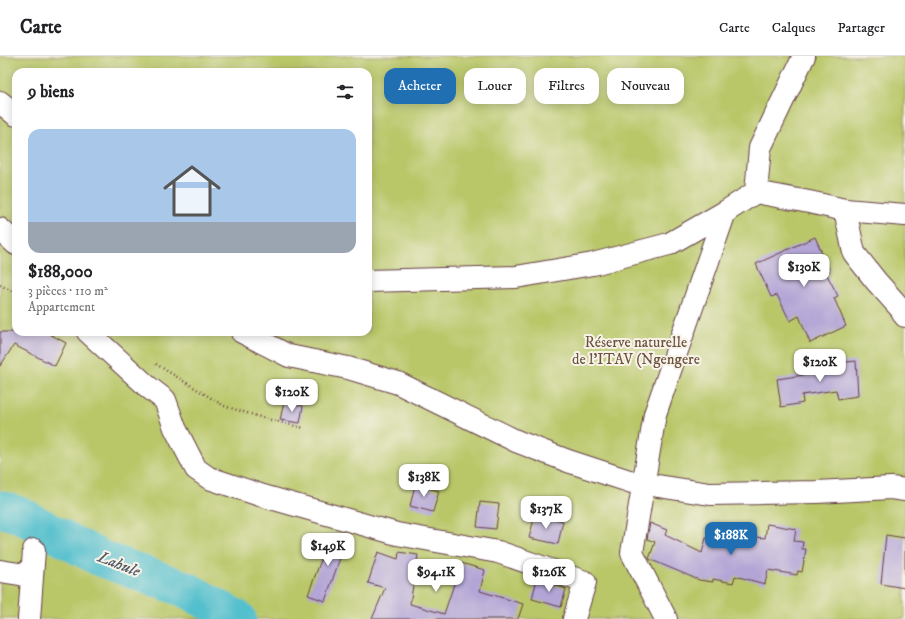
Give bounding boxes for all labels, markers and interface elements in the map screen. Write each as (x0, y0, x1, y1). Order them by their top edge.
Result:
text: Carte (20, 16, 62, 39)
text: Carte (719, 19, 750, 37)
text: Calques (772, 19, 815, 37)
text: Partager (837, 19, 885, 37)
chip: Acheter (384, 68, 456, 104)
chip: Louer (464, 68, 526, 104)
chip: Filtres (534, 68, 599, 104)
chip: Nouveau (607, 68, 684, 104)
text: 9 biens (28, 81, 74, 103)
icon: filters (334, 81, 356, 103)
icon: home (156, 155, 228, 227)
pin: $130K (776, 254, 832, 288)
text: $130K (788, 259, 820, 275)
text: $188,000 (28, 261, 93, 283)
text: 3 pièces · 110 m² (28, 283, 108, 299)
text: Appartement (28, 299, 95, 315)
park label: Réserve naturelle de l'ITAV (Ngengere (572, 333, 700, 369)
pin: $120K (792, 349, 848, 383)
text: $120K (803, 354, 837, 370)
pin: $120K (264, 379, 320, 413)
text: $120K (275, 384, 309, 400)
pin: $138K (396, 464, 452, 498)
text: $138K (408, 469, 440, 485)
pin: $137K (518, 496, 574, 530)
text: $137K (530, 501, 562, 517)
pin: $188K (703, 522, 759, 556)
text: $188K (714, 527, 748, 543)
pin: $149K (300, 533, 356, 567)
text: $149K (311, 538, 345, 554)
water label: Lahule (94, 547, 143, 581)
pin: $94.1K (403, 559, 469, 593)
pin: $126K (521, 559, 577, 593)
text: $94.1K (417, 564, 455, 580)
text: $126K (532, 564, 566, 580)

